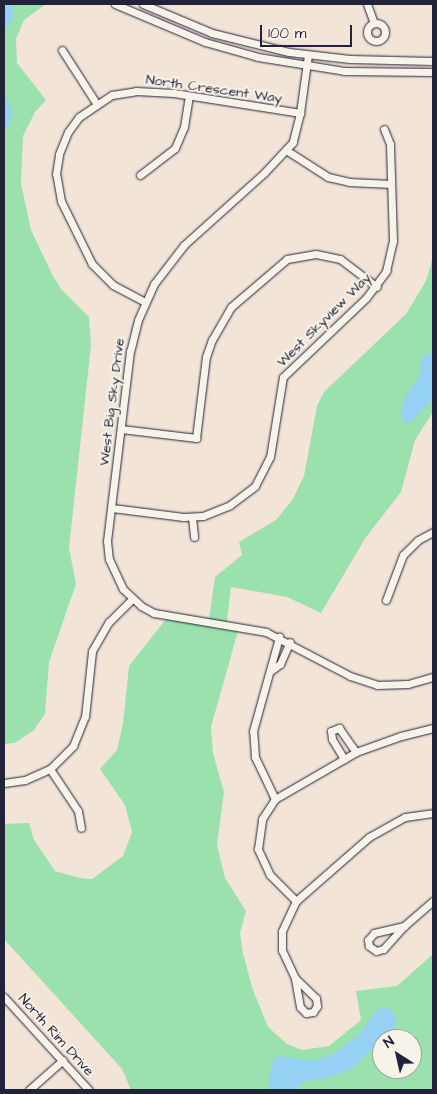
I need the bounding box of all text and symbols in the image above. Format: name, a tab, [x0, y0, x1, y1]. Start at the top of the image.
scale bar	[262, 15, 354, 47]
text: 100 m	[268, 23, 307, 44]
street label: North Crescent Way	[145, 71, 283, 107]
street label: West Skyview Way	[273, 269, 375, 371]
street label: West Big Sky Drive	[96, 337, 128, 467]
street label: North Rim Drive	[15, 990, 97, 1080]
north arrow	[372, 1029, 422, 1079]
text: N	[380, 1032, 398, 1053]

